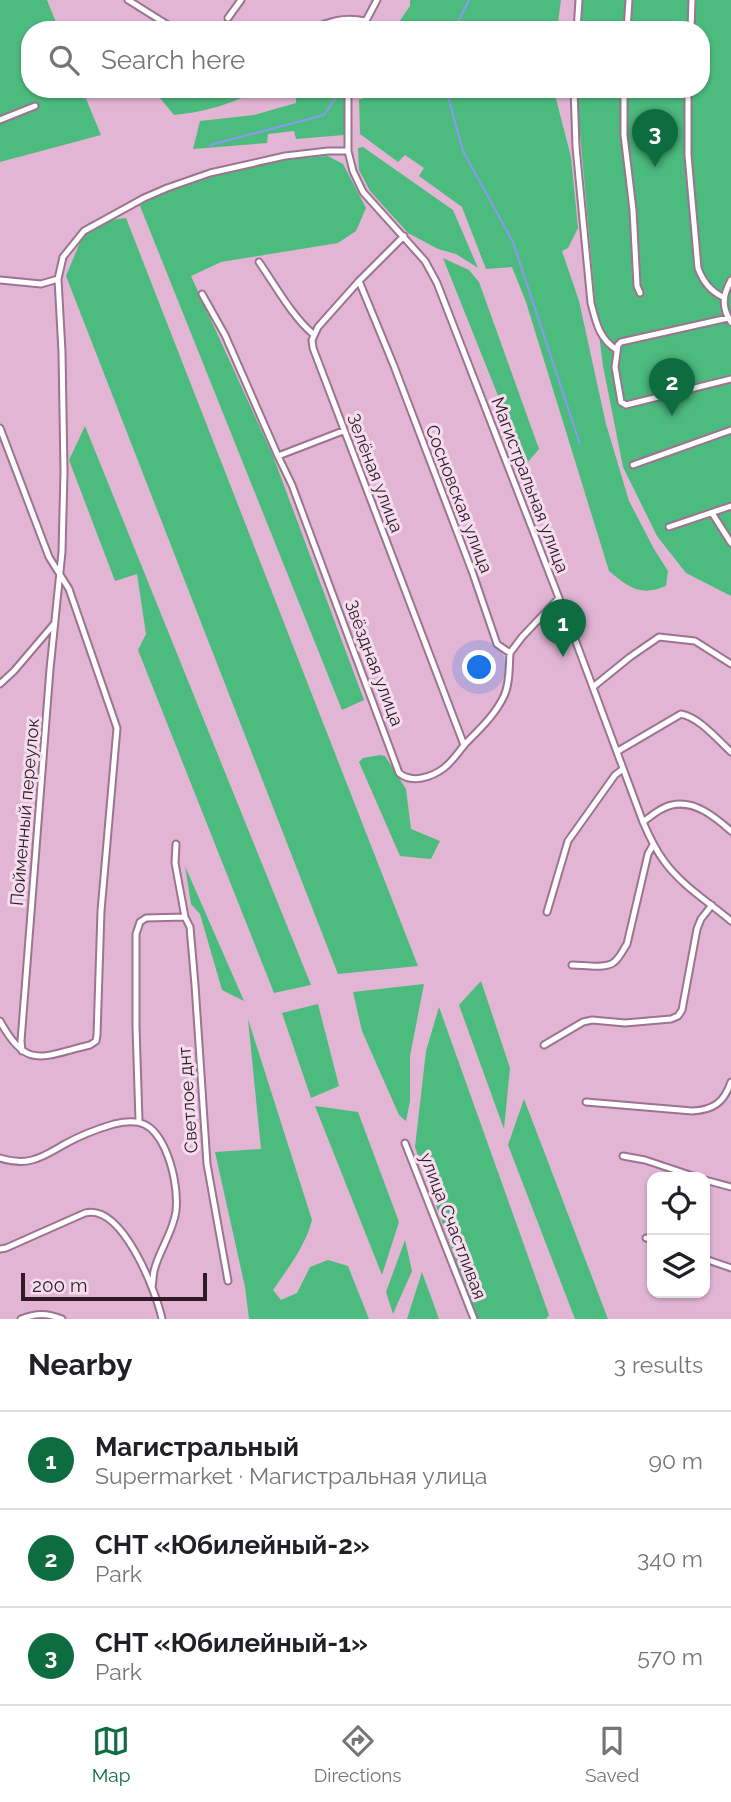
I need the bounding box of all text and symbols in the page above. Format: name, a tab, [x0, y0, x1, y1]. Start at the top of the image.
search box	[21, 21, 710, 98]
icon: search	[45, 41, 83, 79]
text: Search here	[101, 45, 245, 75]
pin: 3	[632, 109, 678, 167]
pin: 2	[649, 358, 695, 416]
street label: Магистральная улица	[487, 394, 574, 576]
street label: Зелёная улица	[343, 410, 408, 535]
street label: Сосновская улица	[422, 422, 497, 576]
street label: Звёздная улица	[341, 597, 408, 729]
pin: 1	[540, 599, 586, 657]
your location	[462, 650, 496, 684]
street label: Пойменный переулок	[6, 717, 43, 907]
street label: Светлое днт	[173, 1046, 202, 1154]
street label: улица Счастливая	[416, 1150, 491, 1302]
map controls	[647, 1172, 710, 1298]
button: locate	[647, 1172, 710, 1235]
button: layers	[647, 1235, 710, 1298]
scale bar	[21, 1270, 206, 1302]
text: 200 m	[32, 1274, 87, 1296]
text: Nearby	[28, 1347, 132, 1382]
text: 3 results	[614, 1351, 703, 1378]
text: Магистральный	[95, 1432, 299, 1462]
text: 1	[45, 1447, 57, 1474]
text: 90 m	[648, 1447, 703, 1474]
text: Supermarket · Магистральная улица	[95, 1462, 487, 1489]
text: СНТ «Юбилейный-2»	[95, 1530, 370, 1560]
text: 2	[45, 1545, 57, 1572]
text: 340 m	[637, 1545, 703, 1572]
text: Park	[95, 1560, 142, 1587]
text: СНТ «Юбилейный-1»	[95, 1628, 368, 1658]
text: 3	[45, 1643, 57, 1670]
text: 570 m	[637, 1643, 703, 1670]
text: Park	[95, 1658, 142, 1685]
tab: Map	[92, 1722, 130, 1786]
tab: Directions	[314, 1722, 402, 1786]
tab: Saved	[585, 1722, 639, 1786]

